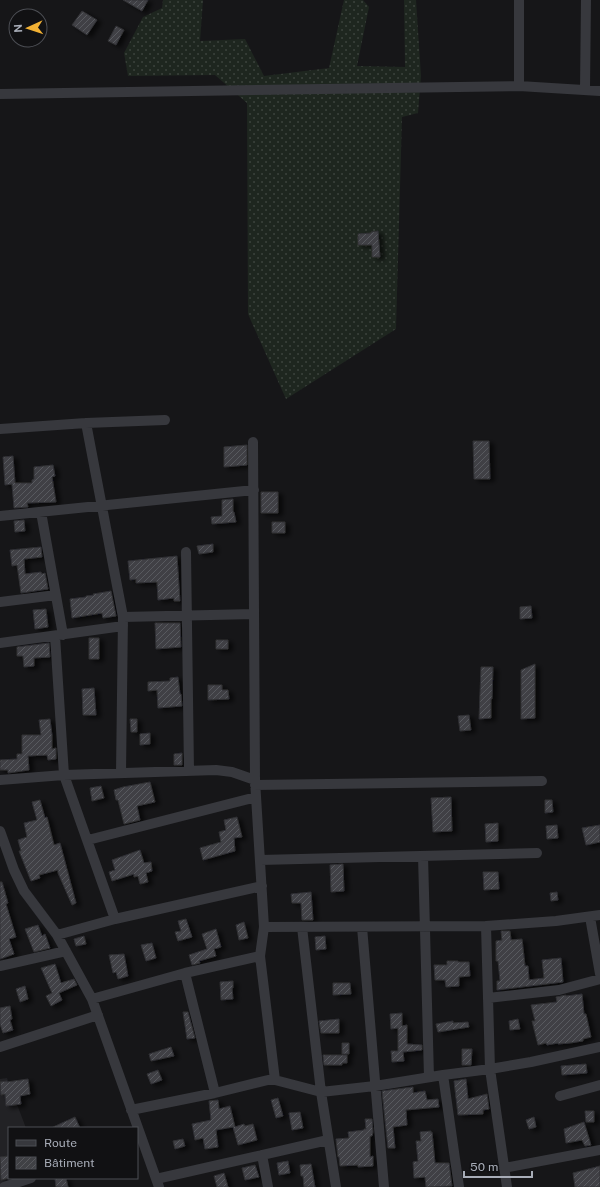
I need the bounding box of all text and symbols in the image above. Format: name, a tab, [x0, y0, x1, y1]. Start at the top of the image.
north arrow	[8, 8, 48, 48]
text: N	[12, 24, 24, 33]
legend	[8, 1127, 138, 1179]
text: Route	[44, 1136, 77, 1150]
scale bar	[464, 1153, 532, 1179]
text: Bâtiment	[44, 1156, 95, 1170]
text: 50 m	[470, 1160, 498, 1174]

